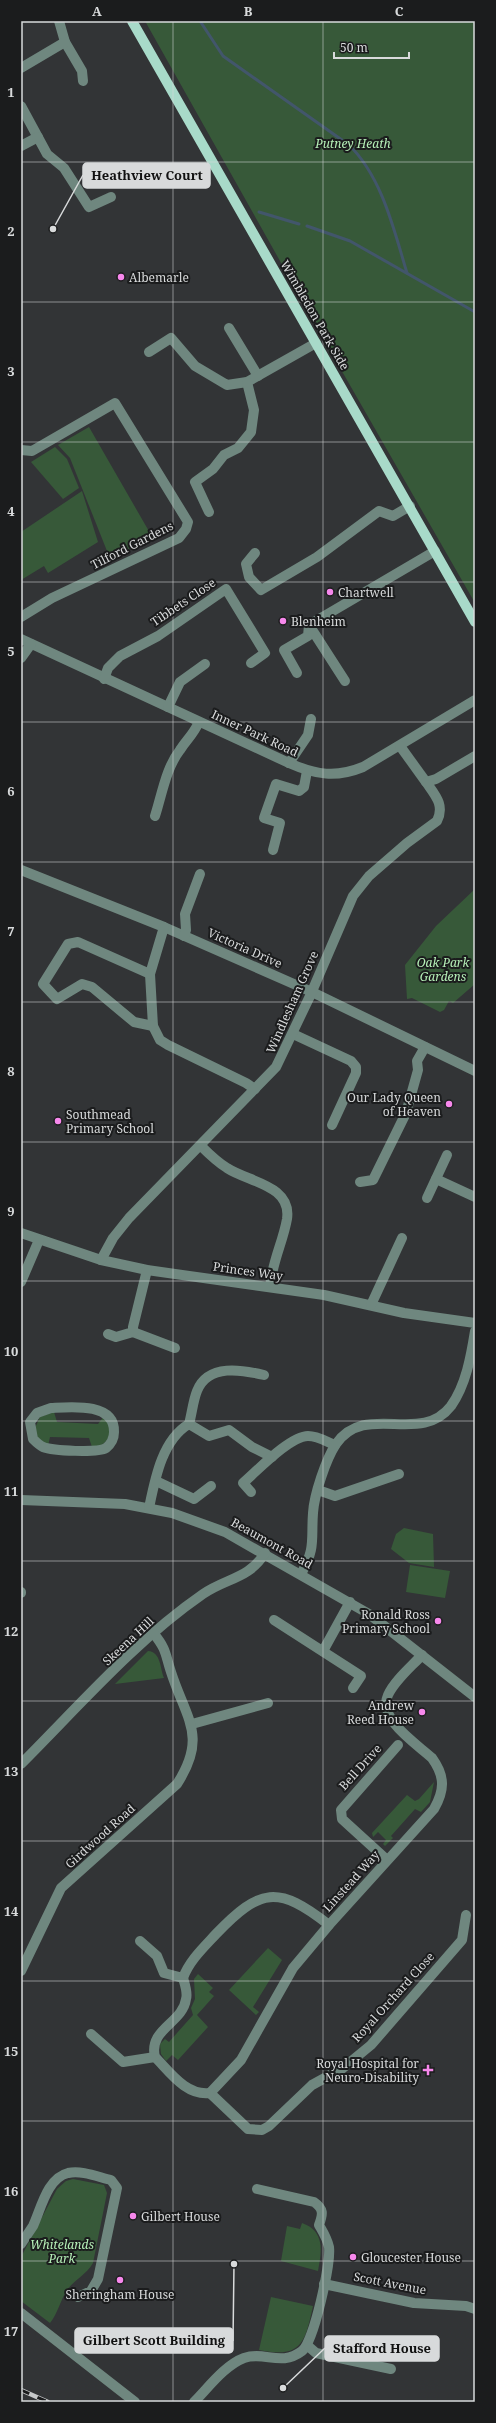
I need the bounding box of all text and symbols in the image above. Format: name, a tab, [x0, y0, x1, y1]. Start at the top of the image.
text: A	[92, 2, 102, 20]
text: B	[244, 2, 253, 20]
text: C	[395, 2, 404, 20]
scale bar	[334, 34, 409, 60]
text: 50 m	[340, 39, 368, 56]
text: 1	[7, 83, 15, 101]
park label: Putney Heath	[314, 135, 391, 152]
callout: Heathview Court	[83, 163, 210, 188]
text: Heathview Court	[91, 166, 203, 184]
text: 2	[7, 222, 15, 240]
street label: Wimbledon Park Side	[277, 257, 353, 373]
place label: Albemarle	[129, 269, 189, 286]
marker: Albemarle	[116, 272, 126, 282]
text: 3	[7, 362, 15, 380]
text: 4	[7, 502, 15, 520]
street label: Tilford Gardens	[88, 517, 176, 573]
street label: Tibbets Close	[147, 574, 219, 630]
place label: Chartwell	[338, 584, 394, 601]
marker: Chartwell	[325, 587, 335, 597]
place label: Blenheim	[291, 613, 346, 630]
marker: Blenheim	[278, 616, 288, 626]
text: 5	[7, 642, 15, 660]
street label: Inner Park Road	[209, 705, 302, 761]
text: 6	[7, 782, 15, 800]
text: 7	[7, 922, 15, 940]
street label: Victoria Drive	[205, 924, 285, 972]
street label: Windlesham Grove	[262, 948, 322, 1056]
park label: Oak Park Gardens	[417, 954, 470, 985]
text: 8	[7, 1062, 15, 1080]
place label: Our Lady Queen of Heaven	[347, 1089, 441, 1120]
marker: Our Lady Queen of Heaven	[444, 1099, 454, 1109]
place label: Southmead Primary School	[66, 1106, 154, 1137]
marker: Southmead Primary School	[53, 1116, 63, 1126]
text: 9	[7, 1202, 15, 1220]
street label: Princes Way	[212, 1258, 284, 1284]
text: 10	[4, 1342, 18, 1360]
text: 11	[4, 1482, 18, 1500]
street label: Beaumont Road	[228, 1514, 316, 1573]
place label: Ronald Ross Primary School	[342, 1606, 430, 1637]
street label: Skeena Hill	[99, 1613, 158, 1669]
marker: Ronald Ross Primary School	[433, 1616, 443, 1626]
text: 12	[4, 1622, 18, 1640]
place label: Andrew Reed House	[347, 1697, 415, 1728]
marker: Andrew Reed House	[417, 1707, 427, 1717]
street label: Bell Drive	[335, 1740, 385, 1794]
text: 13	[4, 1762, 18, 1780]
street label: Girdwood Road	[61, 1799, 139, 1872]
street label: Linstead Way	[319, 1846, 383, 1915]
text: 14	[4, 1902, 19, 1920]
street label: Royal Orchard Close	[348, 1948, 438, 2046]
text: 15	[4, 2042, 18, 2060]
place label: Royal Hospital for Neuro-Disability	[316, 2055, 419, 2086]
marker: Royal Hospital for Neuro-Disability	[422, 2064, 434, 2076]
text: 16	[4, 2182, 18, 2200]
place label: Gilbert House	[141, 2208, 220, 2225]
marker: Gilbert House	[128, 2211, 138, 2221]
park label: Whitelands Park	[30, 2236, 94, 2267]
place label: Gloucester House	[361, 2249, 461, 2266]
marker: Gloucester House	[348, 2252, 358, 2262]
street label: Scott Avenue	[352, 2268, 428, 2298]
marker: Sheringham House	[115, 2275, 125, 2285]
place label: Sheringham House	[66, 2286, 175, 2303]
text: 17	[4, 2322, 18, 2340]
callout: Gilbert Scott Building	[75, 2328, 233, 2353]
text: Gilbert Scott Building	[83, 2331, 226, 2349]
callout: Stafford House	[325, 2336, 439, 2361]
text: Stafford House	[333, 2339, 431, 2357]

